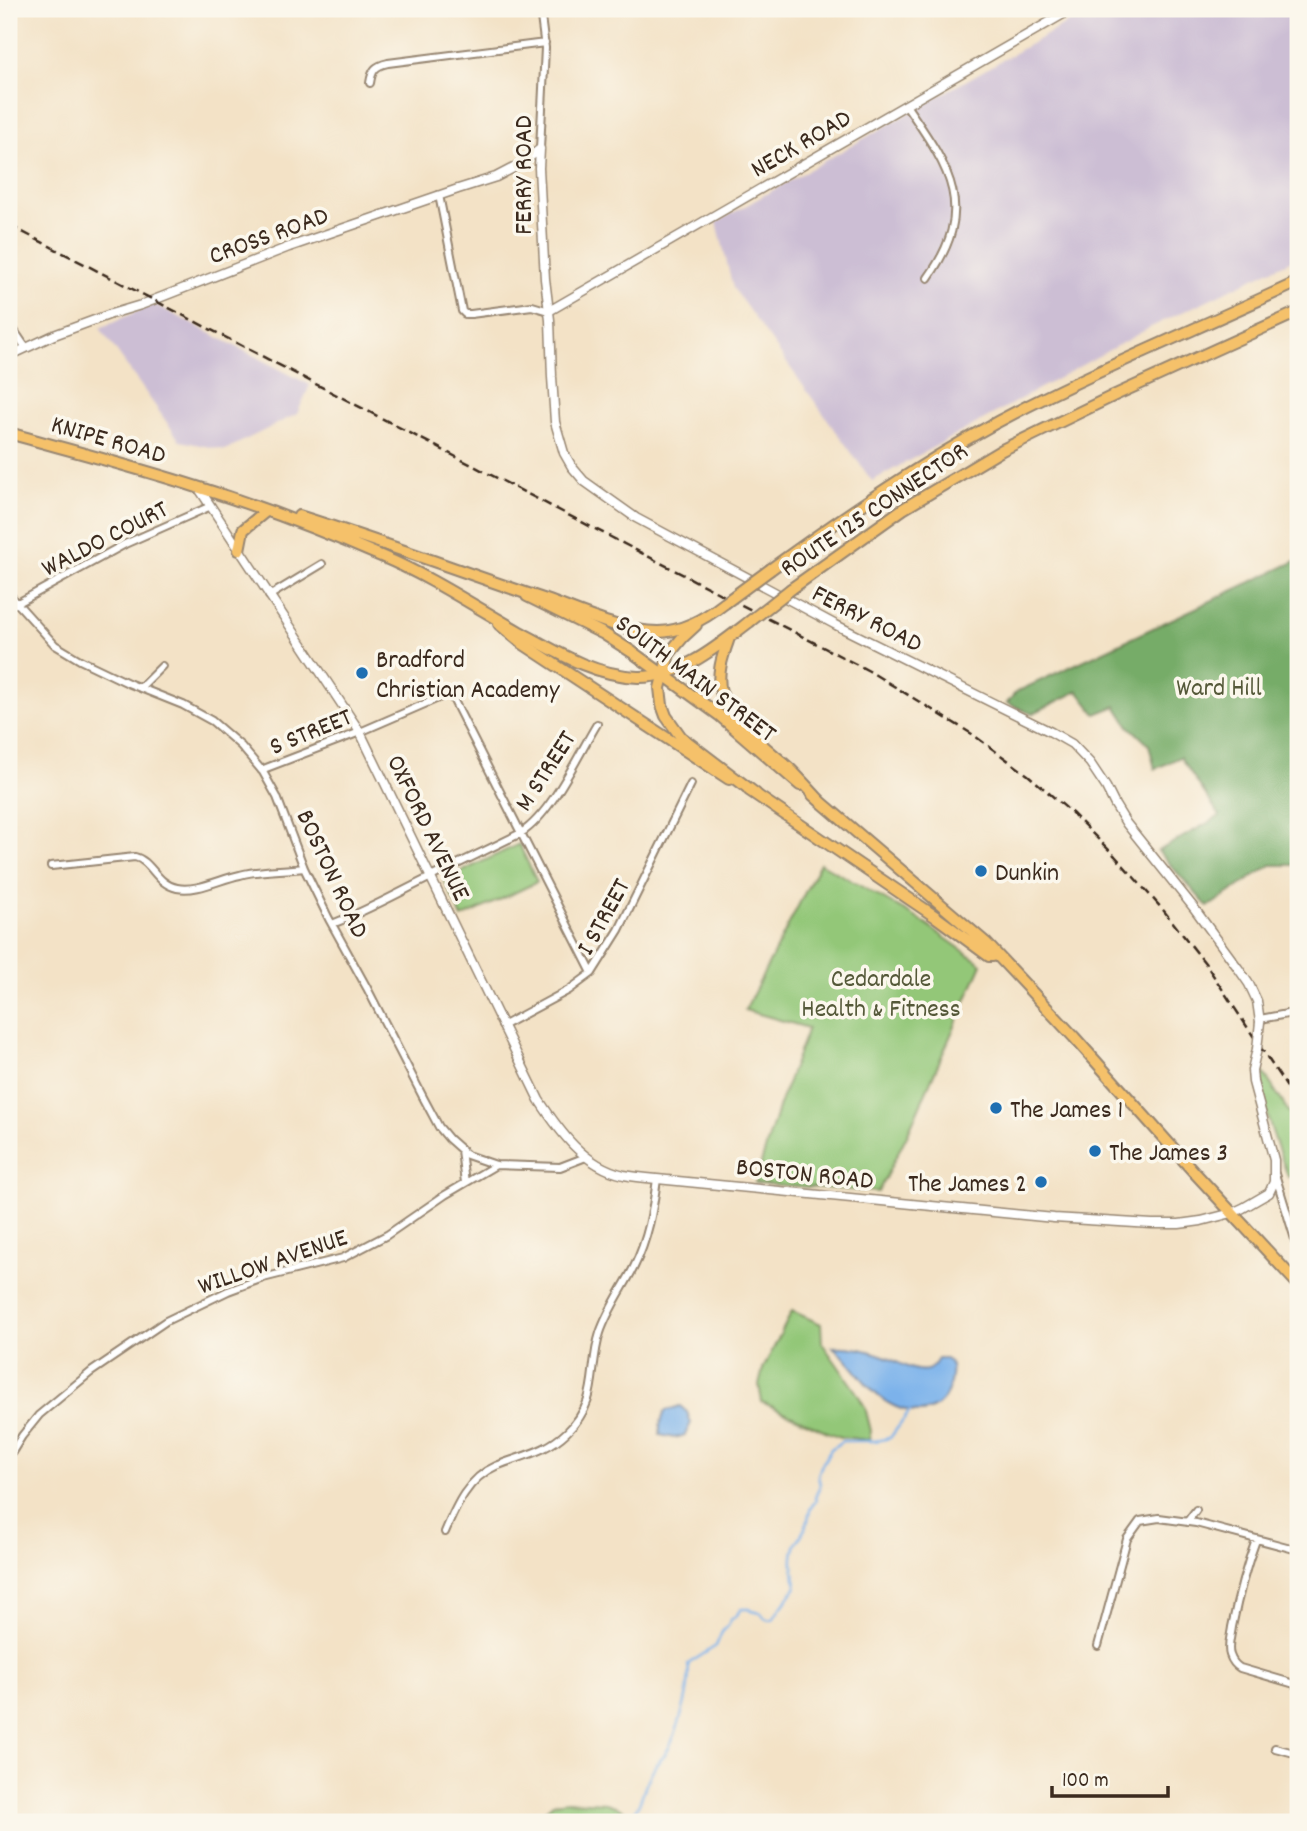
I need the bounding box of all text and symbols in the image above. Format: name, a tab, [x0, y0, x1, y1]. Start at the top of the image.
street label: NECK ROAD	[745, 101, 859, 189]
street label: FERRY ROAD	[507, 115, 544, 235]
street label: CROSS ROAD	[204, 199, 334, 276]
street label: KNIPE ROAD	[46, 407, 170, 475]
street label: ROUTE 125 CONNECTOR	[774, 434, 976, 588]
street label: WALDO COURT	[36, 492, 176, 588]
street label: FERRY ROAD	[805, 577, 928, 664]
street label: SOUTH MAIN STREET	[607, 607, 784, 753]
place label: Bradford Christian Academy	[376, 643, 560, 710]
marker: Bradford Christian Academy	[354, 665, 370, 681]
park label: Ward Hill	[1176, 671, 1262, 708]
street label: S STREET	[265, 700, 359, 767]
street label: M STREET	[507, 724, 587, 820]
street label: OXFORD AVENUE	[376, 749, 478, 908]
street label: BOSTON ROAD	[285, 804, 377, 945]
place label: Dunkin	[995, 856, 1059, 893]
marker: Dunkin	[973, 863, 989, 879]
street label: I STREET	[569, 872, 642, 963]
park label: Cedardale Health & Fitness	[801, 962, 961, 1029]
place label: The James 1	[1010, 1093, 1123, 1130]
marker: The James 1	[988, 1100, 1004, 1116]
place label: The James 3	[1109, 1136, 1228, 1173]
marker: The James 3	[1087, 1143, 1103, 1159]
street label: BOSTON ROAD	[734, 1150, 875, 1201]
place label: The James 2	[908, 1167, 1027, 1204]
marker: The James 2	[1033, 1174, 1049, 1190]
street label: WILLOW AVENUE	[193, 1220, 353, 1306]
scale bar	[1052, 1754, 1167, 1798]
text: 100 m	[1062, 1767, 1109, 1797]

